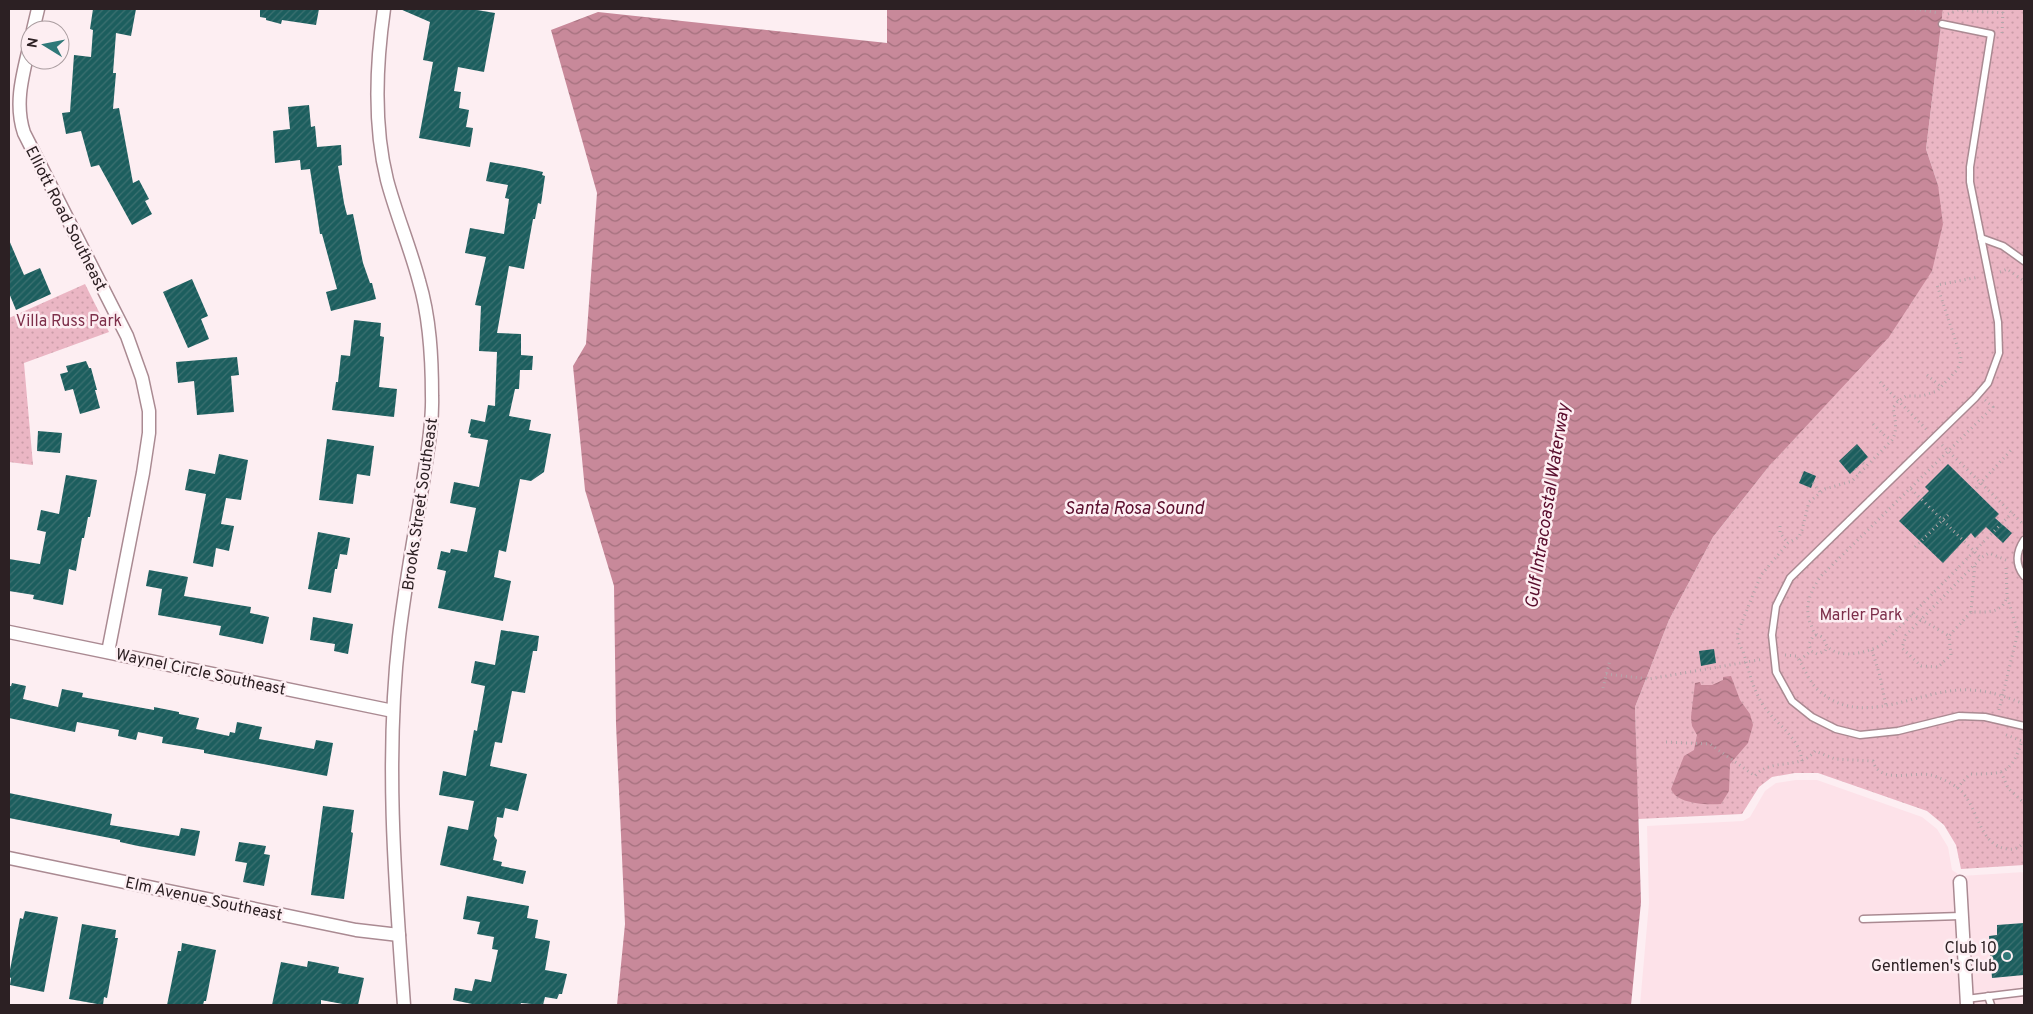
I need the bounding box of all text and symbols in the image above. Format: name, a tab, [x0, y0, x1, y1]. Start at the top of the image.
north arrow	[20, 20, 70, 70]
text: N	[24, 37, 43, 49]
street label: Elliott Road Southeast	[20, 143, 110, 295]
park label: Villa Russ Park	[16, 312, 122, 332]
water label: Gulf Intracoastal Waterway	[1521, 400, 1576, 610]
street label: Brooks Street Southeast	[399, 417, 443, 592]
water label: Santa Rosa Sound	[1064, 498, 1205, 521]
park label: Marler Park	[1819, 606, 1903, 626]
street label: Waynel Circle Southeast	[114, 645, 287, 701]
street label: Elm Avenue Southeast	[123, 874, 284, 926]
place label: Club 10 Gentlemen's Club	[1871, 939, 1997, 977]
marker: Club 10 Gentlemen's Club	[2001, 950, 2013, 962]

